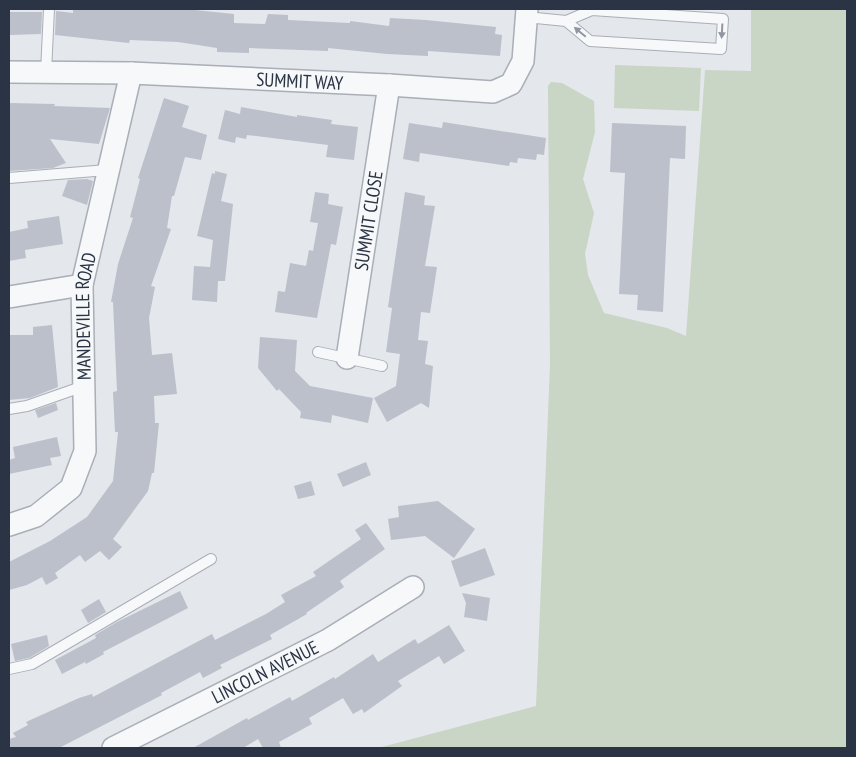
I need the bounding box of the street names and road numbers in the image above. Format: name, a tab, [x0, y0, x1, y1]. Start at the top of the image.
street label: SUMMIT WAY	[256, 67, 344, 95]
street label: SUMMIT CLOSE	[349, 169, 388, 272]
street label: MANDEVILLE ROAD	[70, 250, 101, 380]
street label: LINCOLN AVENUE	[207, 635, 322, 709]

